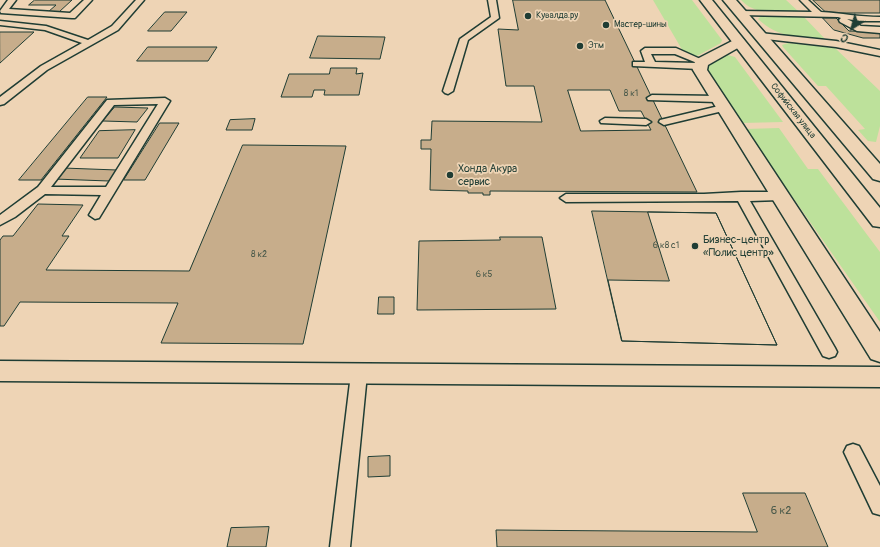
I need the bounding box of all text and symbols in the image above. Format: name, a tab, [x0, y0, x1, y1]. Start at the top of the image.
north arrow	[832, 8, 872, 48]
marker: Кувалда.ру	[523, 11, 533, 21]
place label: Кувалда.ру	[536, 11, 578, 21]
marker: Мастер-шины	[601, 20, 611, 30]
place label: Мастер-шины	[614, 20, 667, 30]
text: С	[838, 31, 851, 45]
marker: Этм	[575, 41, 585, 51]
place label: Этм	[588, 41, 604, 51]
street label: Софийская улица	[768, 81, 818, 141]
house number: 8 к1	[624, 89, 638, 99]
place label: Хонда Акура сервис	[458, 162, 517, 188]
marker: Хонда Акура сервис	[445, 170, 455, 180]
place label: Бизнес-центр «Полис центр»	[703, 233, 774, 259]
house number: 6 к8 с1	[653, 241, 679, 251]
marker: Бизнес-центр «Полис центр»	[690, 241, 700, 251]
house number: 8 к2	[251, 250, 267, 260]
house number: 6 к5	[476, 270, 492, 280]
house number: 6 к2	[771, 504, 791, 518]

